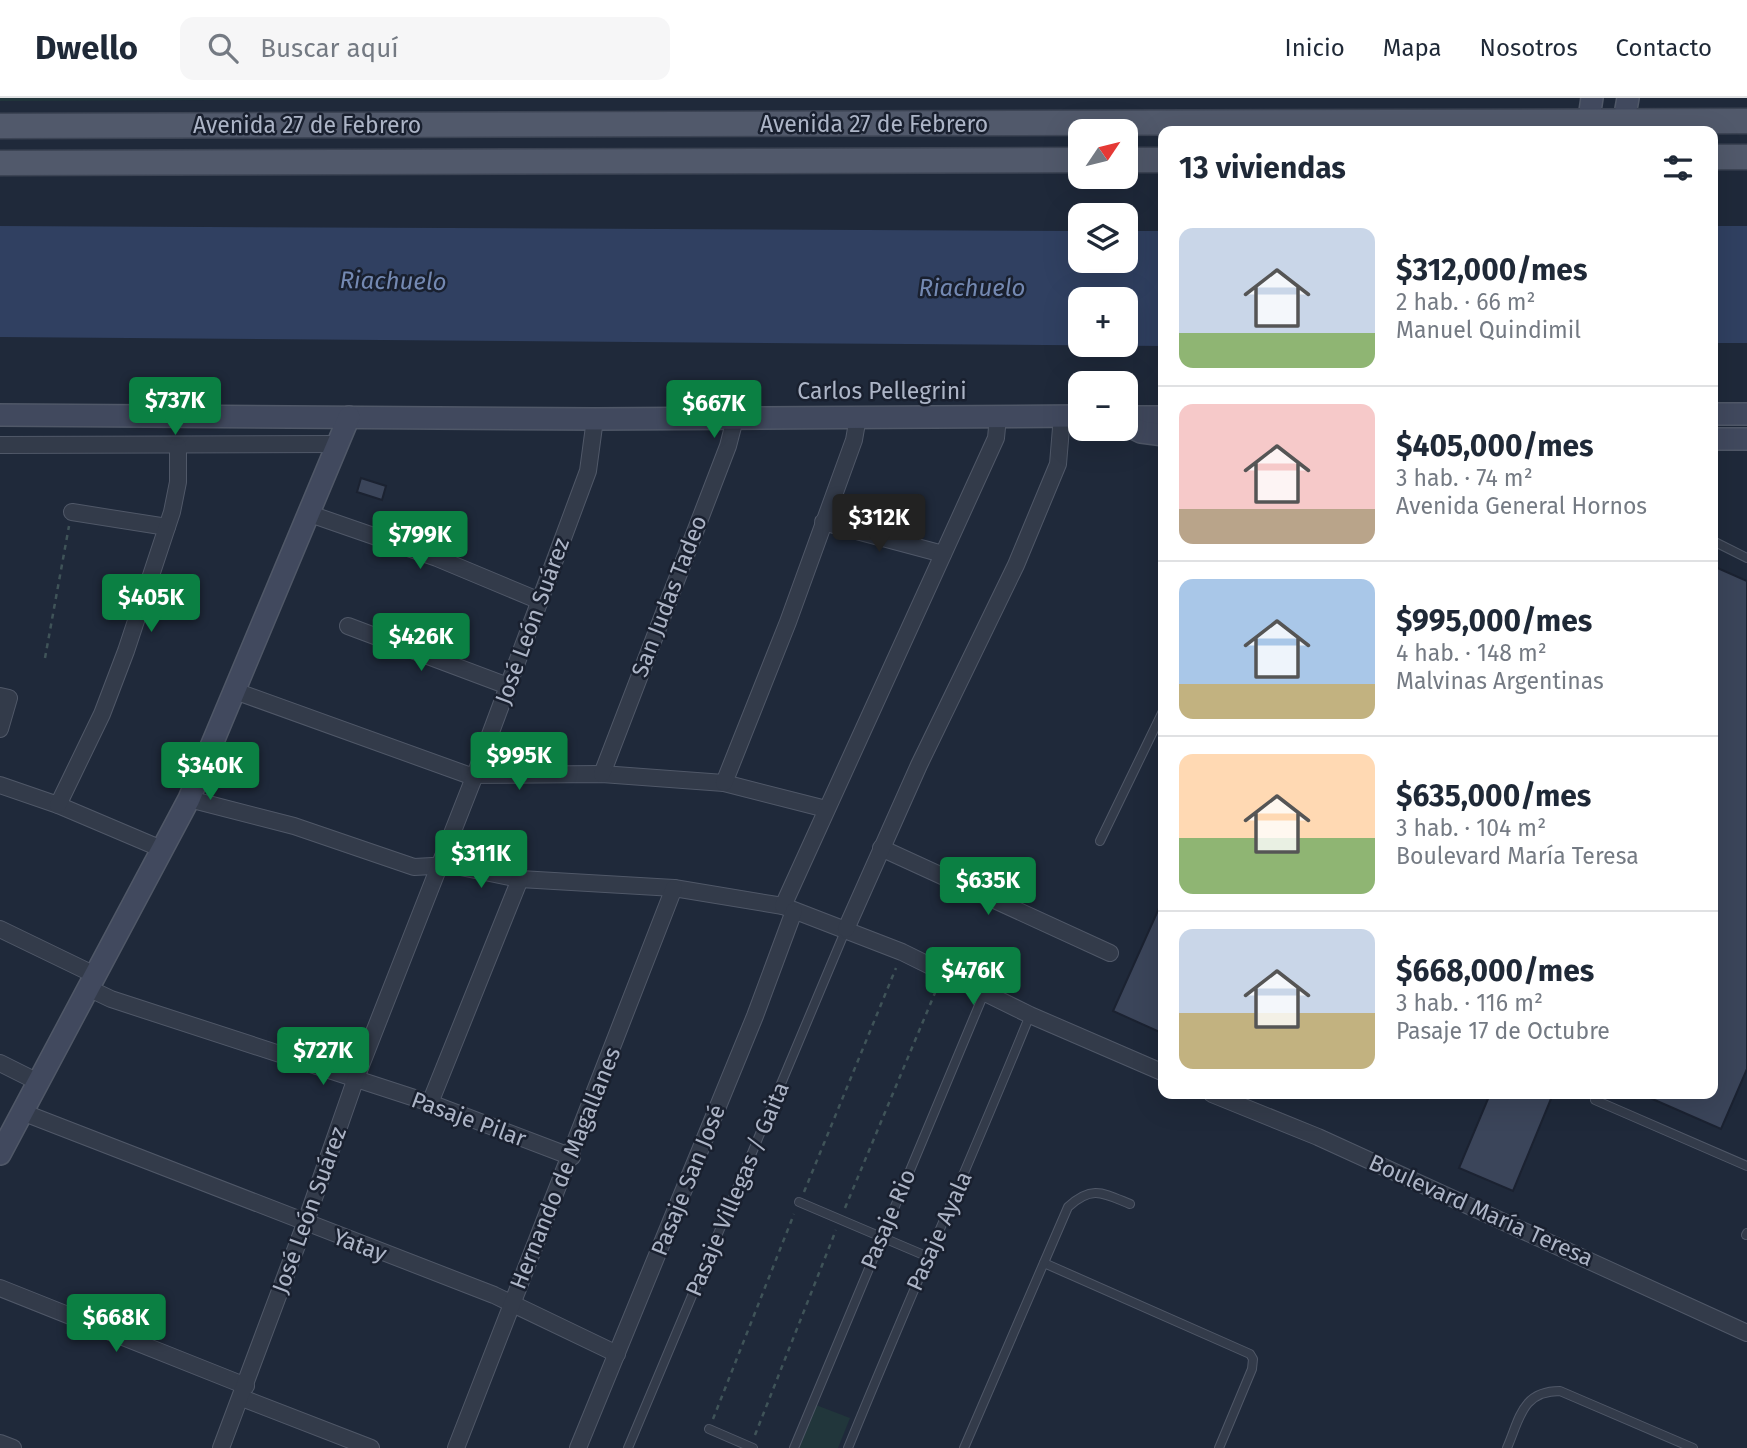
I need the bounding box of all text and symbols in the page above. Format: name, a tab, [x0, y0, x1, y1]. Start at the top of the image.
search box	[180, 17, 670, 80]
text: Dwello	[35, 28, 138, 68]
icon: search	[204, 29, 242, 67]
text: Buscar aquí	[260, 33, 399, 64]
text: Inicio	[1285, 34, 1345, 62]
text: Mapa	[1383, 34, 1442, 62]
text: Nosotros	[1480, 34, 1578, 62]
text: Contacto	[1616, 34, 1712, 62]
street label: Avenida 27 de Febrero	[760, 110, 988, 138]
street label: Avenida 27 de Febrero	[193, 111, 421, 139]
north arrow	[1068, 119, 1138, 189]
map controls	[1068, 119, 1138, 441]
icon: filters	[1659, 149, 1697, 187]
text: 13 viviendas	[1179, 150, 1346, 186]
button: layers	[1068, 203, 1138, 273]
text: $312,000/mes	[1396, 252, 1587, 288]
icon: home	[1235, 256, 1319, 340]
water label: Riachuelo	[339, 266, 447, 296]
water label: Riachuelo	[919, 274, 1025, 302]
button: +	[1068, 287, 1138, 357]
text: 2 hab. · 66 m²	[1396, 288, 1536, 316]
text: Manuel Quindimil	[1396, 316, 1581, 344]
button: −	[1068, 371, 1138, 441]
street label: Carlos Pellegrini	[797, 377, 967, 405]
pin: $737K	[126, 378, 224, 437]
pin: $667K	[665, 380, 763, 440]
text: $737K	[145, 386, 205, 414]
text: $667K	[682, 389, 746, 417]
text: $405,000/mes	[1396, 428, 1594, 464]
icon: home	[1235, 432, 1319, 516]
text: 3 hab. · 74 m²	[1396, 464, 1533, 492]
text: Avenida General Hornos	[1396, 492, 1647, 520]
pin: $312K	[830, 494, 928, 554]
text: $312K	[848, 503, 910, 531]
street label: San Judas Tadeo	[625, 511, 713, 681]
pin: $799K	[371, 512, 469, 571]
text: $799K	[389, 520, 451, 548]
street label: José León Suárez	[489, 534, 575, 708]
pin: $405K	[102, 574, 200, 634]
text: $405K	[118, 583, 184, 611]
text: $995,000/mes	[1396, 603, 1592, 639]
icon: home	[1235, 607, 1319, 691]
pin: $426K	[372, 614, 470, 673]
text: $426K	[389, 622, 453, 650]
text: 4 hab. · 148 m²	[1396, 639, 1547, 667]
text: Malvinas Argentinas	[1396, 667, 1604, 695]
pin: $995K	[470, 732, 568, 792]
text: $995K	[487, 741, 551, 769]
pin: $340K	[161, 742, 259, 802]
text: $340K	[177, 751, 243, 779]
text: $635,000/mes	[1396, 778, 1591, 814]
icon: home	[1235, 782, 1319, 866]
text: 3 hab. · 104 m²	[1396, 814, 1546, 842]
pin: $311K	[432, 830, 530, 890]
text: $311K	[451, 839, 511, 867]
text: Boulevard María Teresa	[1396, 842, 1639, 870]
pin: $635K	[939, 858, 1037, 917]
text: $635K	[956, 866, 1020, 894]
pin: $476K	[924, 948, 1022, 1007]
text: $668,000/mes	[1396, 953, 1594, 989]
text: $476K	[942, 956, 1004, 984]
icon: home	[1235, 957, 1319, 1041]
text: 3 hab. · 116 m²	[1396, 989, 1543, 1017]
text: Pasaje 17 de Octubre	[1396, 1017, 1610, 1045]
pin: $727K	[274, 1028, 372, 1087]
text: $727K	[293, 1036, 353, 1064]
street label: Hernando de Magallanes	[504, 1043, 626, 1293]
street label: Pasaje Villegas / Gaita	[679, 1078, 795, 1300]
street label: Pasaje Pilar	[408, 1085, 530, 1153]
street label: Pasaje San José	[645, 1100, 731, 1260]
street label: José León Suárez	[266, 1123, 352, 1297]
street label: Boulevard María Teresa	[1364, 1148, 1598, 1272]
street label: Pasaje Rio	[854, 1165, 922, 1273]
street label: Pasaje Ayala	[900, 1167, 978, 1295]
street label: Yatay	[329, 1222, 391, 1268]
pin: $668K	[67, 1294, 165, 1354]
text: $668K	[83, 1303, 149, 1331]

